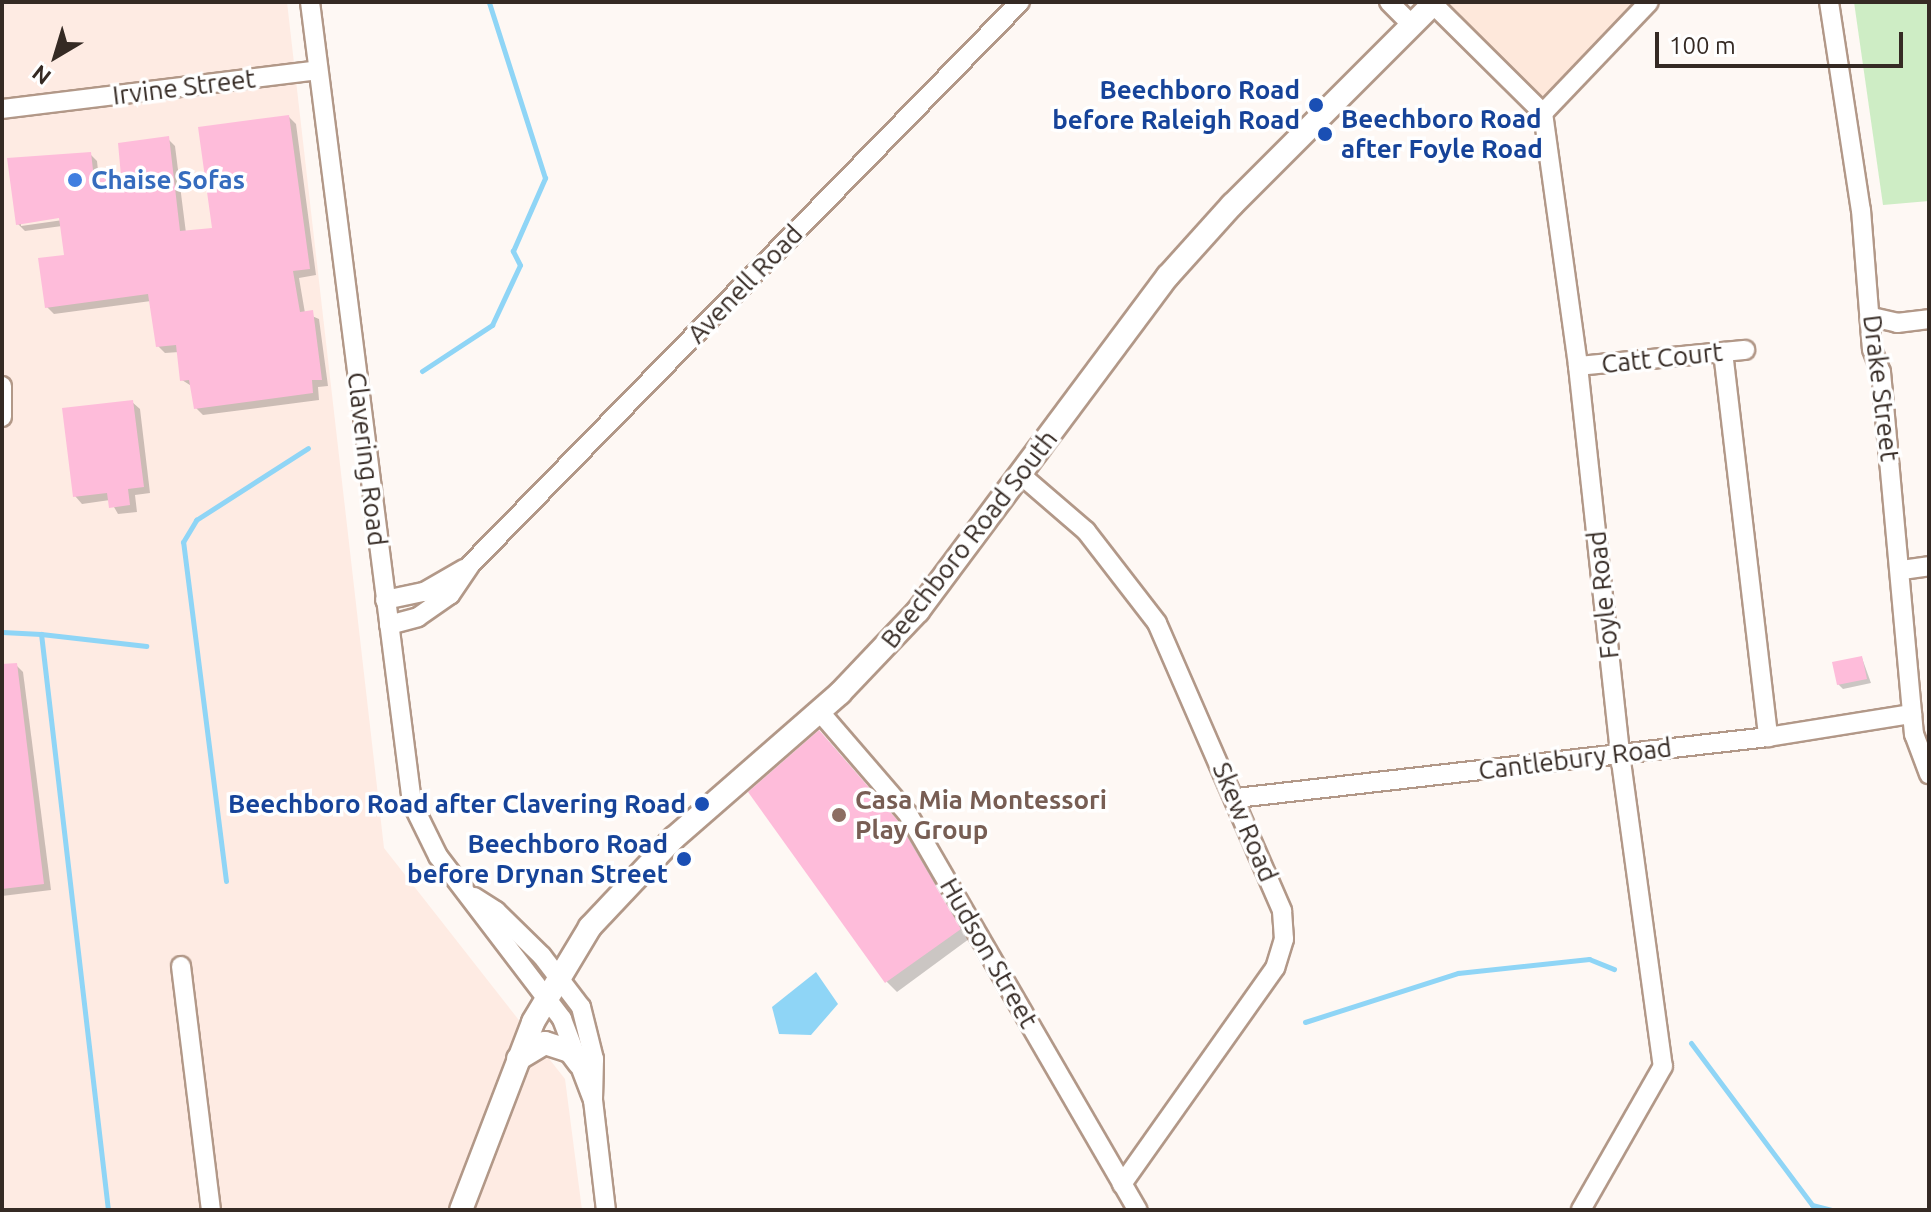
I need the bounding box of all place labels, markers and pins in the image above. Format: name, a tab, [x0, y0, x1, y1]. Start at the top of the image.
place label: Beechboro Road before Raleigh Road	[1052, 74, 1300, 136]
marker: Beechboro Road before Raleigh Road	[1307, 96, 1325, 114]
place label: Beechboro Road after Foyle Road	[1341, 103, 1543, 164]
marker: Beechboro Road after Foyle Road	[1316, 125, 1334, 143]
place label: Chaise Sofas	[91, 164, 245, 196]
marker: Chaise Sofas	[66, 171, 84, 189]
place label: Casa Mia Montessori Play Group	[855, 784, 1107, 846]
place label: Beechboro Road after Clavering Road	[228, 788, 686, 820]
marker: Beechboro Road after Clavering Road	[693, 795, 711, 813]
marker: Casa Mia Montessori Play Group	[830, 806, 848, 824]
place label: Beechboro Road before Drynan Street	[407, 828, 668, 890]
marker: Beechboro Road before Drynan Street	[675, 850, 693, 868]

